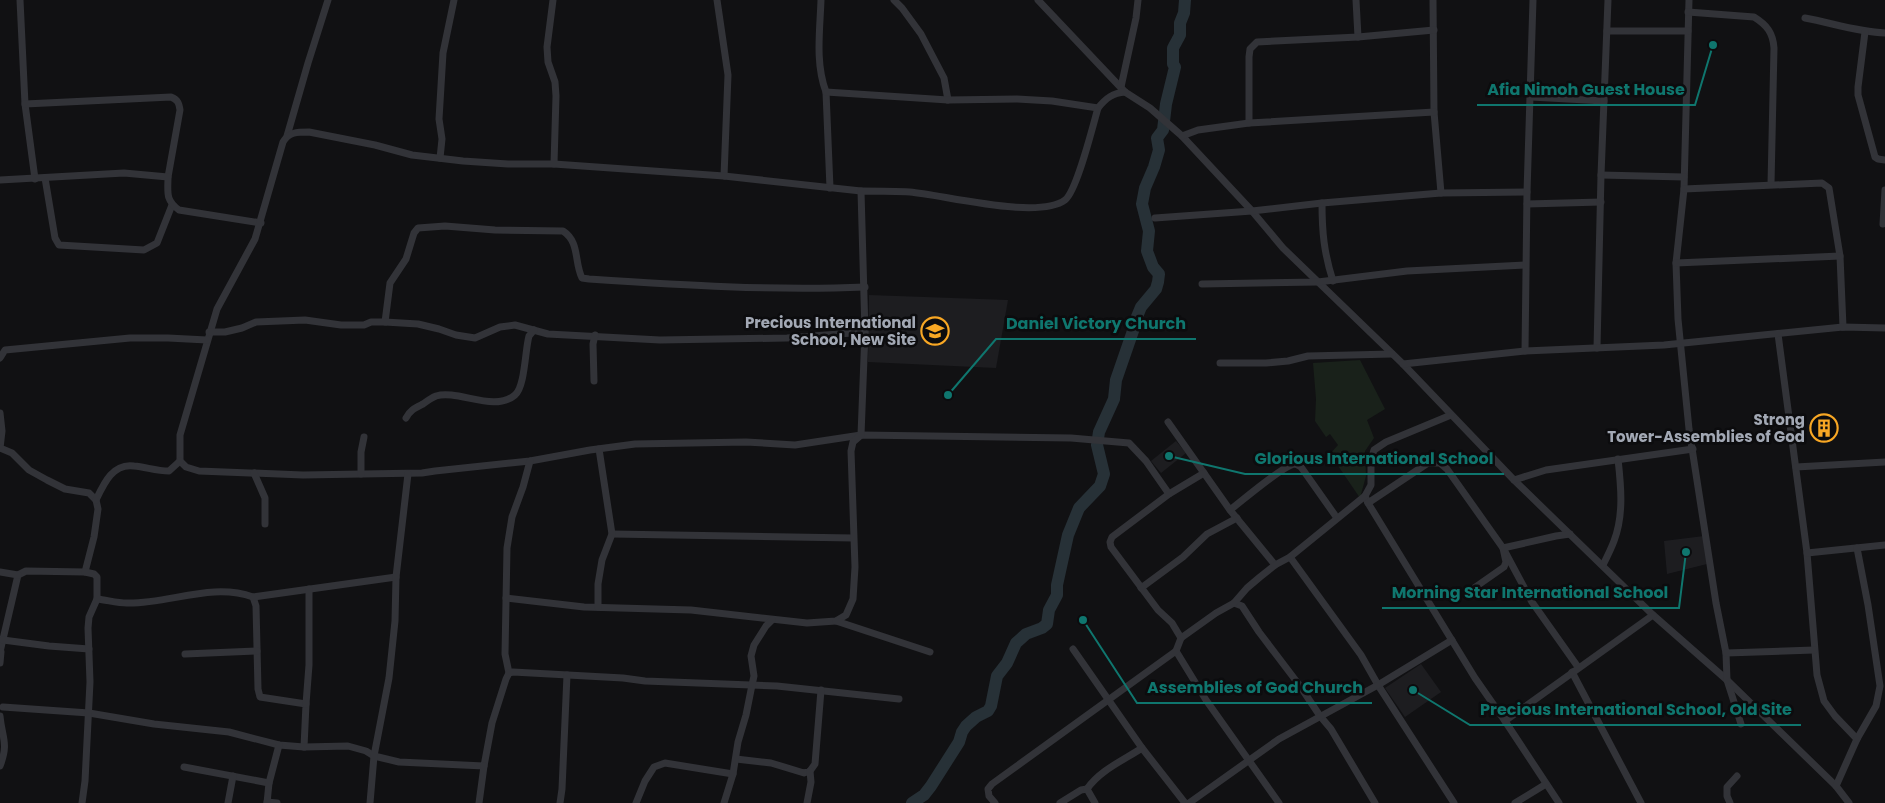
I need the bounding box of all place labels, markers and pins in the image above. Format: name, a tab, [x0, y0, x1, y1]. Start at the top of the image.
callout: Afia Nimoh Guest House	[1477, 74, 1695, 105]
callout: Daniel Victory Church	[996, 308, 1196, 339]
place label: Precious International School, New Site	[745, 312, 916, 350]
school or university icon: Precious International School, New Site	[920, 316, 950, 346]
place label: Strong Tower-Assemblies of God	[1607, 409, 1805, 447]
building icon: Strong Tower-Assemblies of God	[1809, 413, 1839, 443]
callout: Glorious International School	[1245, 443, 1504, 474]
callout: Morning Star International School	[1382, 577, 1679, 608]
callout: Assemblies of God Church	[1137, 672, 1372, 703]
callout: Precious International School, Old Site	[1470, 694, 1801, 725]

